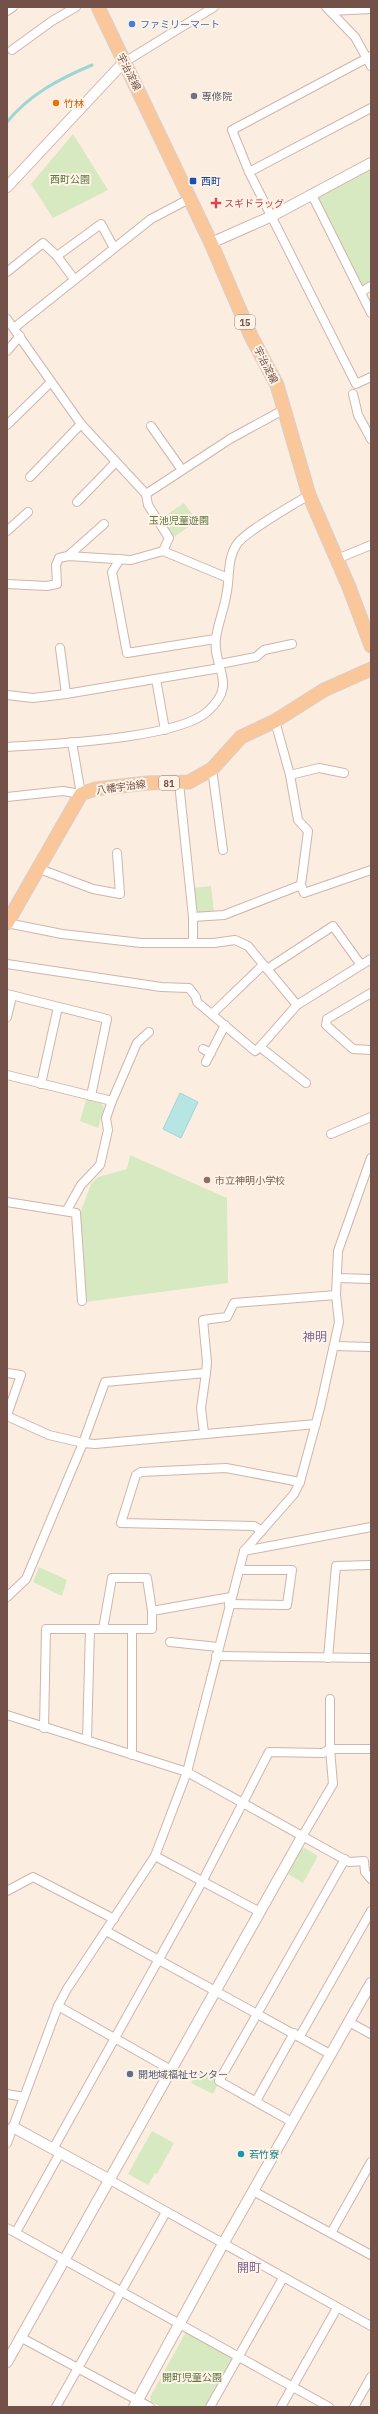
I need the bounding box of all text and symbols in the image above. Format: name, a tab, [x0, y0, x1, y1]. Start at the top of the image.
place label: ファミリーマート	[140, 18, 220, 31]
marker: ファミリーマート	[127, 19, 137, 29]
street label: 宇治淀線	[114, 51, 144, 93]
place label: 専修院	[202, 90, 232, 103]
marker: 専修院	[189, 91, 199, 101]
place label: 竹林	[64, 97, 84, 110]
marker: 竹林	[51, 98, 61, 108]
park label: 西町公園	[50, 173, 90, 186]
place label: 西町	[201, 175, 221, 188]
marker: 西町	[188, 176, 198, 186]
place label: スギドラッグ	[224, 197, 284, 210]
marker: スギドラッグ	[211, 198, 221, 208]
road number: 15	[235, 315, 255, 329]
street label: 宇治淀線	[251, 344, 281, 386]
park label: 玉池児童遊園	[149, 514, 209, 527]
road number: 81	[159, 776, 179, 790]
street label: 八幡宇治線	[95, 777, 147, 797]
place label: 市立神明小学校	[215, 1174, 285, 1187]
marker: 市立神明小学校	[202, 1175, 212, 1185]
district label: 神明	[303, 1329, 327, 1344]
place label: 開地域福祉センター	[138, 2068, 228, 2081]
marker: 開地域福祉センター	[125, 2069, 135, 2079]
place label: 若竹寮	[249, 2148, 279, 2161]
marker: 若竹寮	[236, 2149, 246, 2159]
district label: 開町	[237, 2260, 261, 2275]
park label: 開町児童公園	[162, 2371, 222, 2384]

